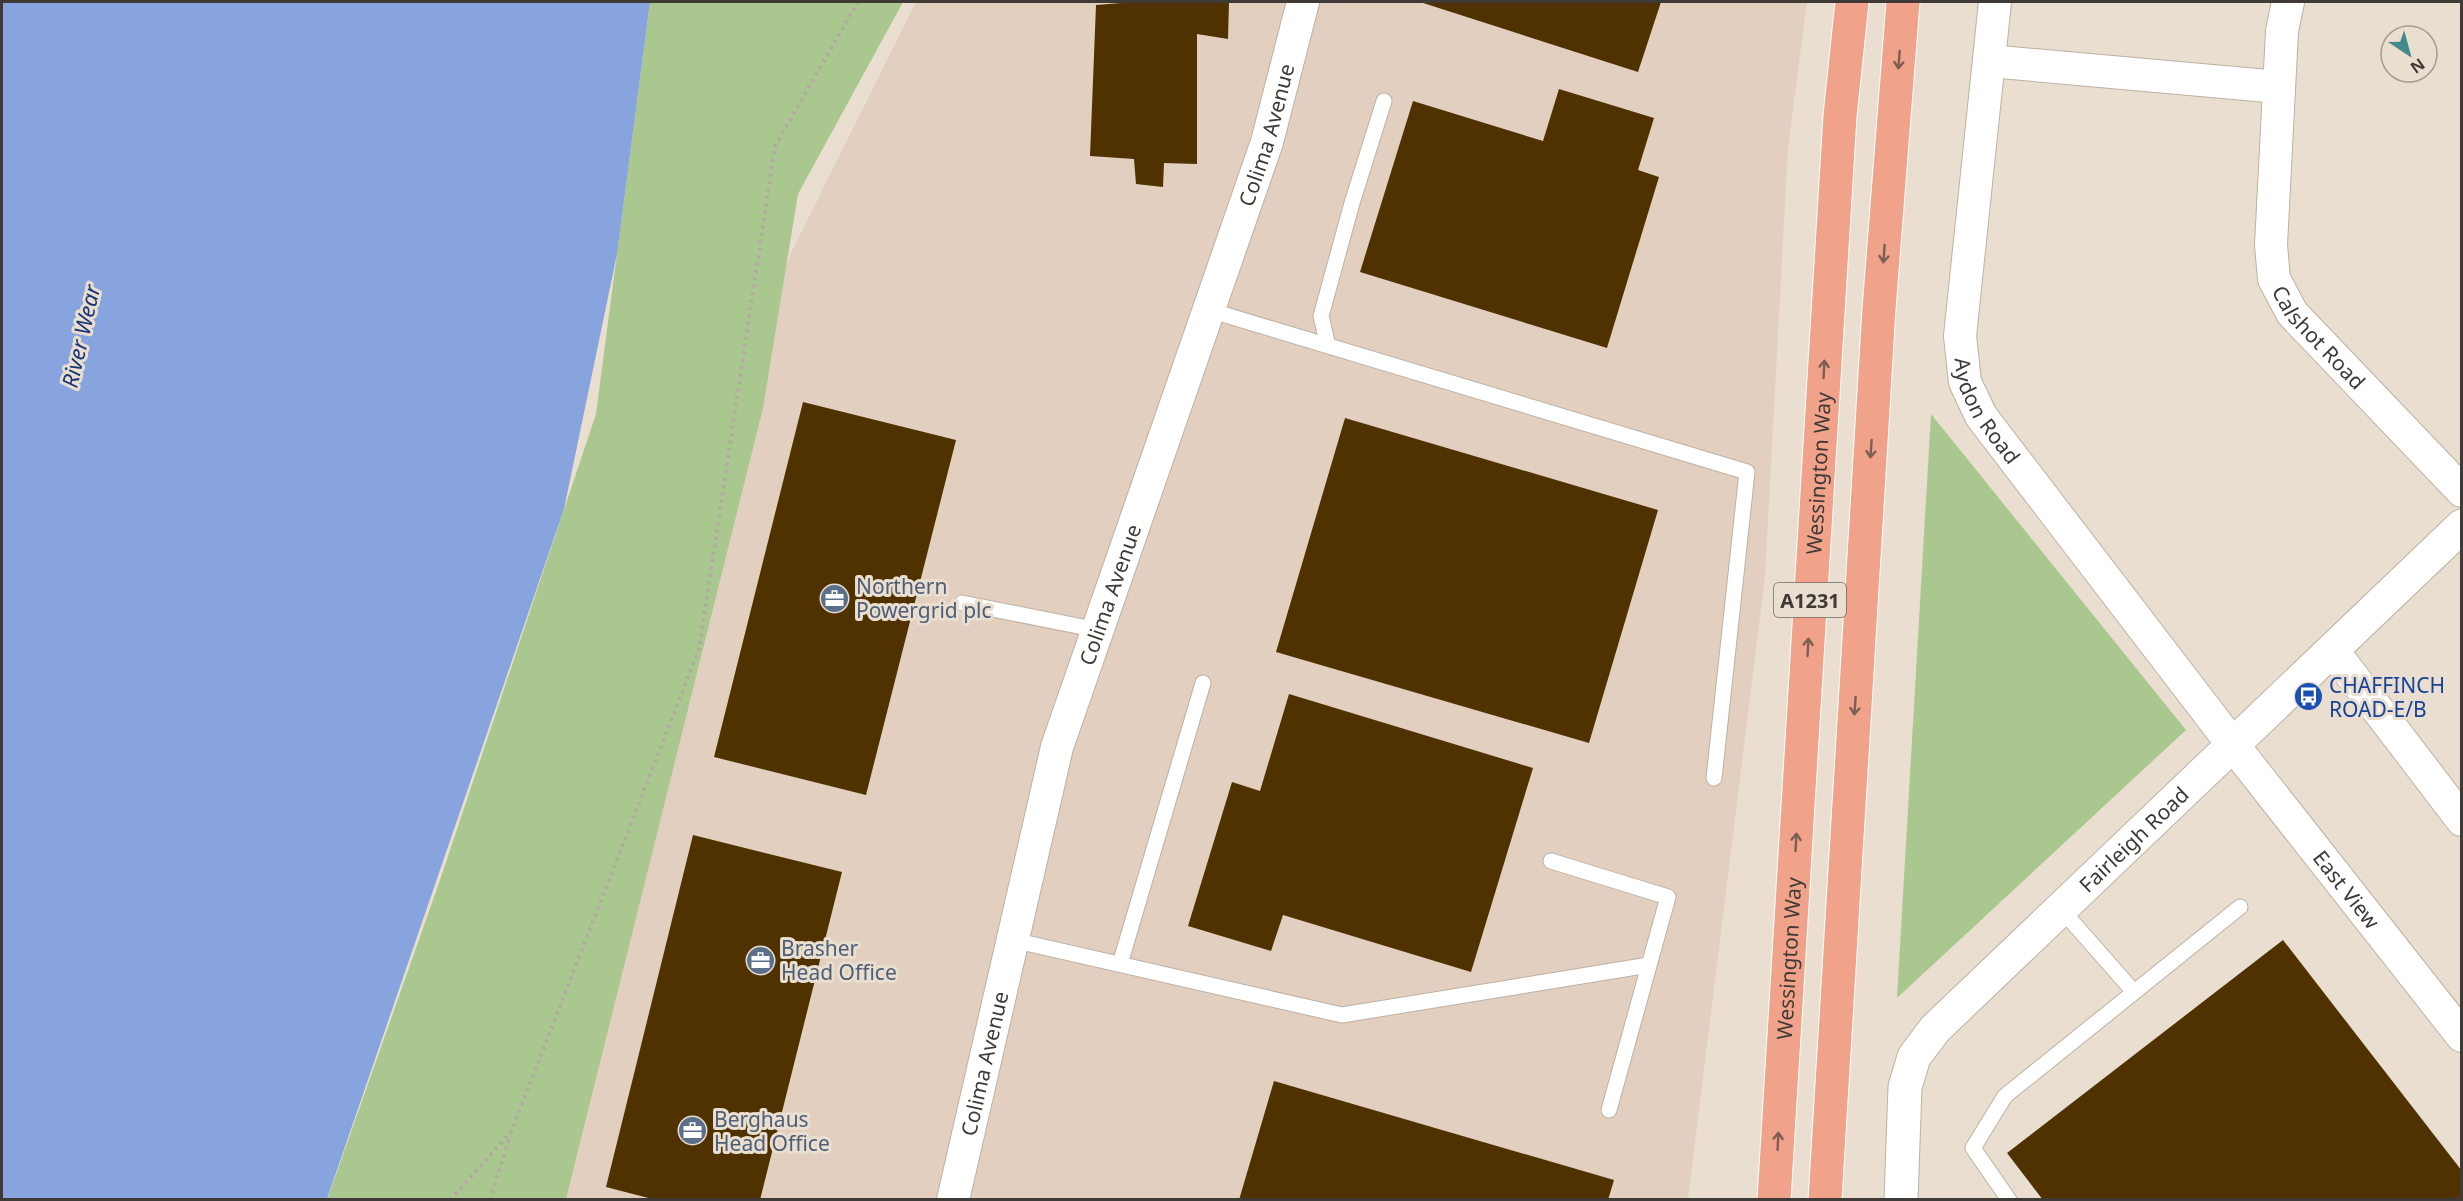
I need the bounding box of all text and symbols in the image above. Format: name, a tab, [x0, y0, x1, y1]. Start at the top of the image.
north arrow	[2379, 24, 2439, 84]
one-way arrow	[1893, 49, 1904, 69]
text: N	[2406, 53, 2430, 79]
street label: Colima Avenue	[1232, 60, 1301, 210]
one-way arrow	[1878, 244, 1889, 264]
water label: River Wear	[54, 280, 107, 390]
street label: Calshot Road	[2266, 280, 2371, 395]
street label: Aydon Road	[1948, 356, 2027, 470]
one-way arrow	[1819, 359, 1830, 379]
street label: Wessington Way	[1799, 391, 1837, 555]
one-way arrow	[1865, 438, 1876, 458]
street label: Colima Avenue	[1072, 520, 1147, 669]
place label: Northern Powergrid plc	[856, 572, 992, 624]
office icon: Northern Powergrid plc	[819, 582, 851, 614]
road number: A1231	[1774, 583, 1846, 617]
one-way arrow	[1802, 638, 1813, 657]
place label: CHAFFINCH ROAD-E/B	[2329, 671, 2445, 723]
bus stop icon: CHAFFINCH ROAD-E/B	[2292, 681, 2324, 713]
one-way arrow	[1849, 696, 1860, 716]
street label: Fairleigh Road	[2073, 780, 2194, 898]
one-way arrow	[1791, 832, 1802, 852]
street label: East View	[2307, 844, 2387, 935]
street label: Wessington Way	[1770, 876, 1808, 1041]
place label: Brasher Head Office	[781, 934, 897, 986]
office icon: Brasher Head Office	[744, 944, 776, 976]
street label: Colima Avenue	[954, 989, 1014, 1139]
place label: Berghaus Head Office	[714, 1105, 830, 1157]
office icon: Berghaus Head Office	[677, 1115, 709, 1147]
one-way arrow	[1773, 1132, 1784, 1152]

